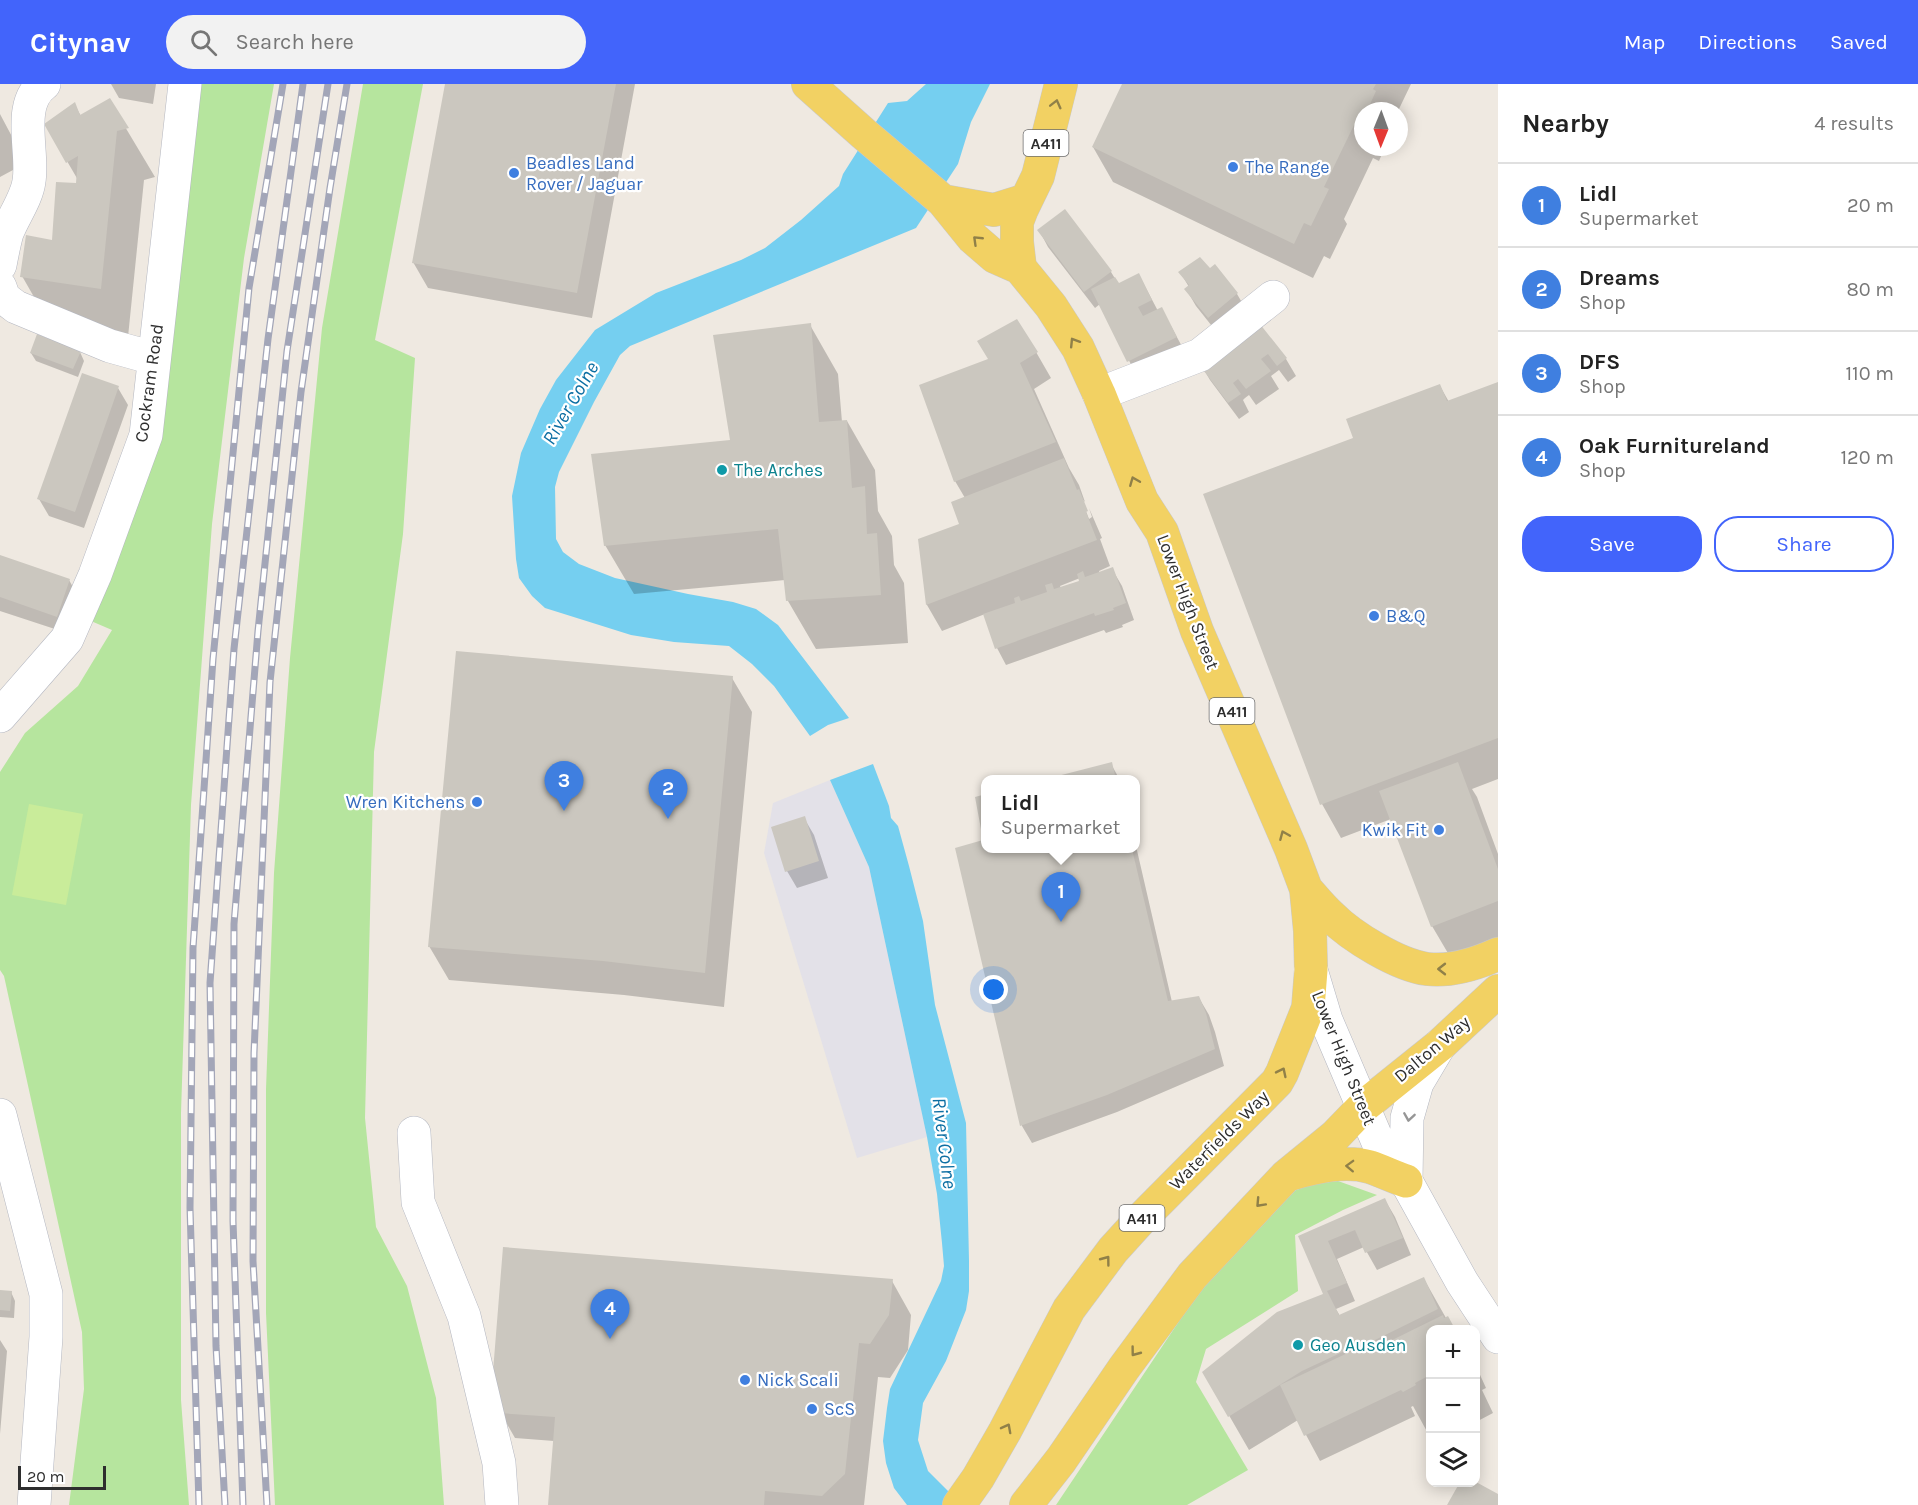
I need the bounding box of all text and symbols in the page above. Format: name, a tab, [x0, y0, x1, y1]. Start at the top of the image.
search box	[166, 15, 586, 69]
text: Citynav	[30, 26, 130, 59]
icon: search	[187, 26, 220, 59]
text: Search here	[235, 29, 354, 55]
text: Map	[1624, 30, 1665, 54]
text: Directions	[1698, 30, 1797, 54]
text: Saved	[1830, 30, 1888, 54]
one-way arrow	[1049, 99, 1061, 110]
north arrow	[1354, 102, 1408, 156]
text: Nearby	[1522, 108, 1609, 139]
text: 4 results	[1814, 112, 1894, 135]
road number: A411	[1024, 130, 1068, 156]
place label: Beadles Land Rover / Jaguar	[526, 152, 643, 195]
place label: The Range	[1245, 156, 1330, 178]
marker: The Range	[1226, 160, 1240, 174]
marker: Beadles Land Rover / Jaguar	[507, 166, 521, 180]
text: Lidl	[1579, 181, 1617, 207]
text: 1	[1538, 194, 1545, 217]
text: 20 m	[1847, 194, 1894, 217]
text: Supermarket	[1579, 207, 1698, 230]
one-way arrow	[973, 236, 983, 247]
text: Dreams	[1579, 265, 1660, 291]
text: 2	[1535, 278, 1548, 301]
text: 80 m	[1846, 278, 1894, 301]
text: Shop	[1579, 291, 1626, 314]
street label: Cockram Road	[130, 322, 168, 444]
one-way arrow	[1070, 337, 1081, 348]
text: DFS	[1579, 349, 1620, 375]
water label: River Colne	[537, 358, 603, 449]
text: 3	[1535, 362, 1548, 385]
text: 110 m	[1845, 362, 1894, 385]
text: Shop	[1579, 375, 1626, 398]
text: Oak Furnitureland	[1579, 433, 1770, 459]
text: 4	[1536, 446, 1547, 469]
text: 120 m	[1840, 446, 1894, 469]
place label: The Arches	[734, 459, 823, 481]
text: Shop	[1579, 459, 1626, 482]
marker: The Arches	[715, 463, 729, 477]
one-way arrow	[1128, 476, 1141, 487]
button: Save	[1522, 516, 1702, 572]
button: Share	[1714, 516, 1894, 572]
street label: Lower High Street	[1152, 531, 1224, 673]
place label: B&Q	[1386, 605, 1425, 627]
marker: B&Q	[1367, 609, 1381, 623]
road number: A411	[1210, 698, 1254, 724]
pin: 3	[544, 762, 584, 811]
pin: 2	[648, 770, 688, 819]
popup	[981, 775, 1140, 853]
text: Lidl	[1001, 790, 1039, 816]
place label: Wren Kitchens	[346, 791, 465, 813]
marker: Wren Kitchens	[470, 795, 484, 809]
text: Supermarket	[1001, 816, 1120, 839]
place label: Kwik Fit	[1362, 819, 1427, 841]
marker: Kwik Fit	[1432, 823, 1446, 837]
one-way arrow	[1280, 830, 1292, 841]
pin: 1	[1042, 872, 1080, 922]
one-way arrow	[1438, 963, 1447, 975]
your location	[979, 975, 1008, 1004]
street label: Lower High Street	[1307, 987, 1381, 1129]
street label: Dalton Way	[1390, 1010, 1475, 1087]
one-way arrow	[1274, 1068, 1286, 1079]
street label: Waterfields Way	[1165, 1085, 1274, 1194]
water label: River Colne	[927, 1096, 962, 1190]
one-way arrow	[1403, 1112, 1416, 1122]
one-way arrow	[1345, 1159, 1354, 1172]
one-way arrow	[1256, 1197, 1267, 1207]
road number: A411	[1120, 1205, 1164, 1231]
one-way arrow	[1099, 1256, 1110, 1267]
pin: 4	[590, 1290, 630, 1339]
map controls	[1426, 1325, 1480, 1487]
button: +	[1426, 1325, 1480, 1379]
place label: Geo Ausden	[1310, 1334, 1406, 1356]
marker: Geo Ausden	[1291, 1338, 1305, 1352]
one-way arrow	[1131, 1346, 1142, 1357]
place label: Nick Scali	[757, 1369, 839, 1391]
marker: Nick Scali	[738, 1373, 752, 1387]
button: −	[1426, 1379, 1480, 1433]
place label: ScS	[824, 1398, 855, 1420]
marker: ScS	[805, 1402, 819, 1416]
one-way arrow	[1000, 1423, 1011, 1434]
button: layers	[1426, 1433, 1480, 1487]
scale bar	[18, 1463, 106, 1490]
text: 20 m	[27, 1467, 65, 1486]

